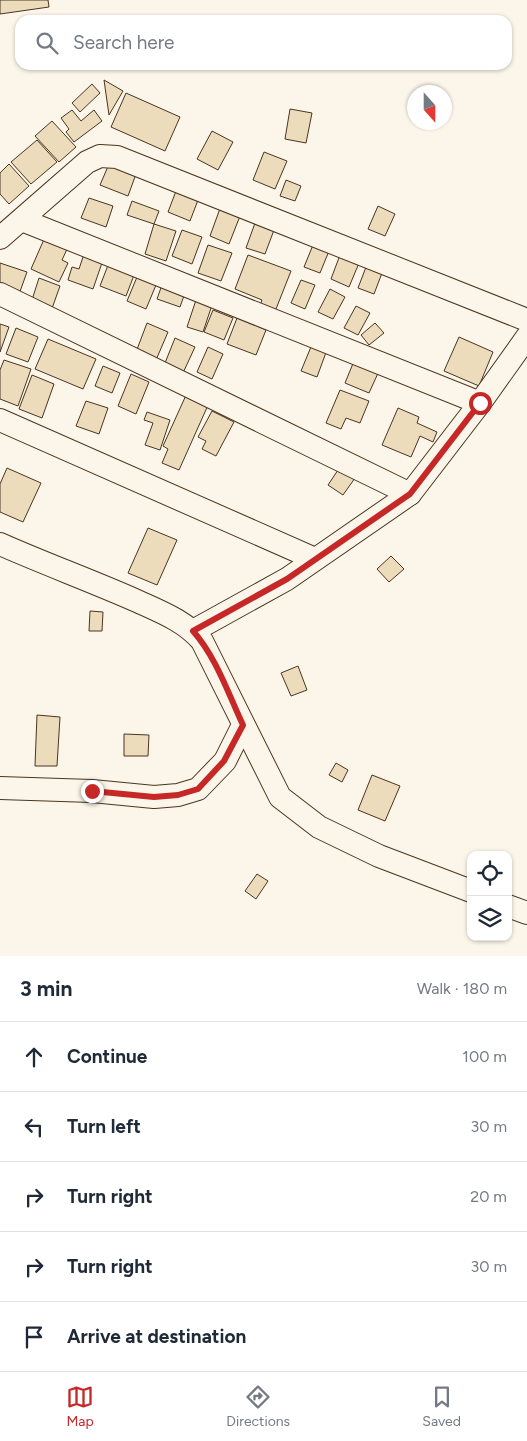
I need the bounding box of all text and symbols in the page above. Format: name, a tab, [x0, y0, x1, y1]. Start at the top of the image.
search box	[15, 15, 512, 70]
icon: search	[33, 29, 61, 57]
text: Search here	[73, 31, 175, 54]
north arrow	[407, 85, 452, 130]
route start	[469, 392, 492, 415]
route end	[81, 780, 104, 803]
map controls	[467, 851, 512, 941]
button: locate	[467, 851, 512, 896]
button: layers	[467, 896, 512, 941]
text: 3 min	[20, 976, 72, 1001]
text: Walk · 180 m	[417, 979, 507, 998]
icon: ahead	[20, 1043, 48, 1071]
text: Continue	[67, 1045, 147, 1068]
text: 100 m	[462, 1047, 507, 1066]
icon: left	[20, 1113, 48, 1141]
text: Turn left	[67, 1115, 141, 1138]
text: 30 m	[470, 1117, 507, 1136]
icon: right	[20, 1183, 48, 1211]
text: Turn right	[67, 1185, 153, 1208]
text: 20 m	[470, 1187, 507, 1206]
icon: right	[20, 1253, 48, 1281]
text: Turn right	[67, 1255, 153, 1278]
text: 30 m	[470, 1257, 507, 1276]
icon: arrive	[20, 1323, 48, 1351]
text: Arrive at destination	[67, 1325, 246, 1348]
tab: Map	[66, 1383, 94, 1430]
tab: Directions	[226, 1383, 290, 1430]
tab: Saved	[422, 1383, 461, 1430]

